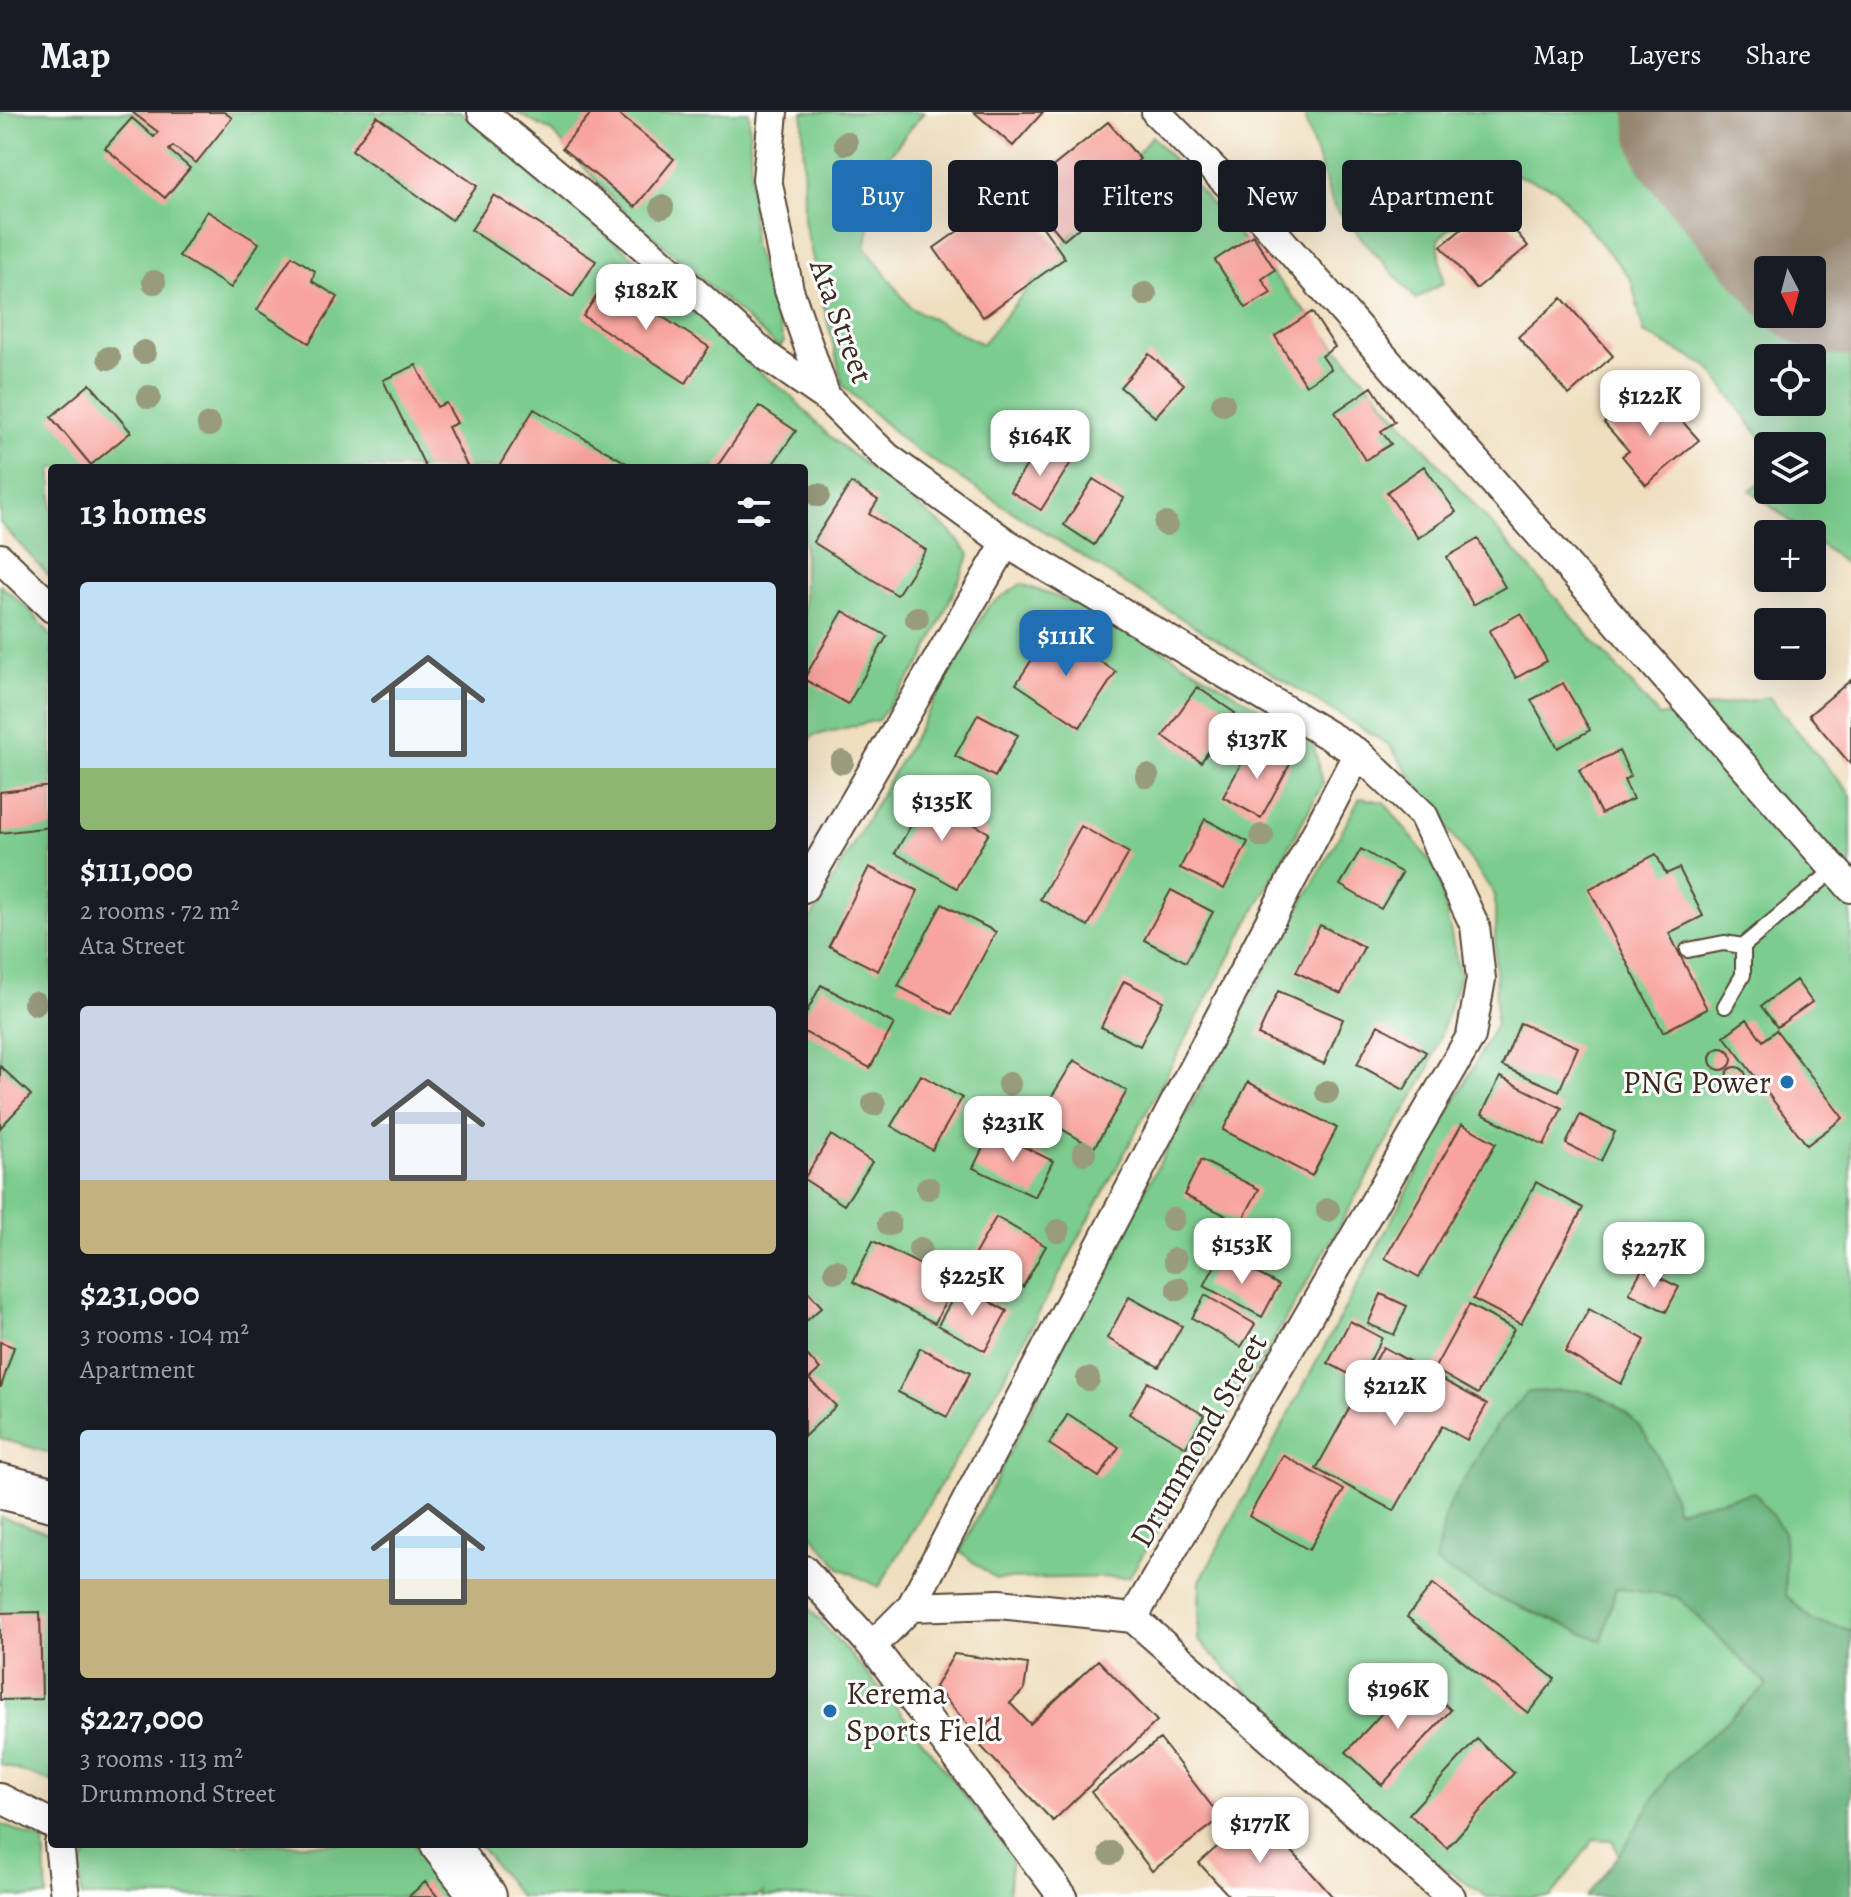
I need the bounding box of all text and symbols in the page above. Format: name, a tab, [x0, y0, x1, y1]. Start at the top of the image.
text: Map	[40, 29, 110, 81]
text: Map	[1533, 36, 1584, 74]
text: Layers	[1628, 36, 1701, 74]
text: Share	[1745, 36, 1811, 74]
chip: Buy	[832, 160, 932, 232]
chip: Rent	[948, 160, 1058, 232]
chip: Filters	[1074, 160, 1202, 232]
chip: New	[1218, 160, 1326, 232]
chip: Apartment	[1342, 160, 1522, 232]
street label: Ata Street	[799, 252, 885, 389]
north arrow	[1754, 256, 1826, 328]
map controls	[1754, 256, 1826, 680]
pin: $182K	[590, 264, 702, 332]
text: $182K	[614, 272, 678, 307]
button: locate	[1754, 344, 1826, 416]
pin: $122K	[1594, 370, 1706, 438]
text: $122K	[1618, 378, 1682, 413]
pin: $164K	[984, 410, 1096, 478]
text: $164K	[1009, 418, 1071, 453]
button: layers	[1754, 432, 1826, 504]
text: 13 homes	[80, 489, 207, 536]
icon: filters	[732, 490, 776, 534]
button: +	[1754, 520, 1826, 592]
button: −	[1754, 608, 1826, 680]
pin: $111K	[1010, 610, 1122, 678]
text: $111K	[1037, 618, 1095, 653]
icon: home	[356, 634, 500, 778]
pin: $137K	[1201, 713, 1313, 781]
text: $137K	[1227, 721, 1287, 756]
pin: $135K	[886, 775, 998, 843]
text: $135K	[912, 783, 972, 818]
text: $111,000	[80, 846, 193, 893]
text: 2 rooms · 72 m²	[80, 893, 239, 928]
text: Ata Street	[80, 928, 185, 963]
icon: home	[356, 1058, 500, 1202]
place label: PNG Power	[1622, 1060, 1771, 1104]
marker: PNG Power	[1778, 1073, 1796, 1091]
pin: $231K	[957, 1096, 1069, 1164]
text: $231K	[982, 1104, 1044, 1139]
pin: $153K	[1186, 1218, 1298, 1286]
pin: $227K	[1598, 1222, 1710, 1290]
text: $153K	[1212, 1226, 1272, 1261]
text: $227K	[1621, 1230, 1687, 1265]
pin: $225K	[916, 1250, 1028, 1318]
text: $225K	[939, 1258, 1005, 1293]
text: $231,000	[80, 1270, 200, 1317]
text: 3 rooms · 104 m²	[80, 1317, 249, 1352]
street label: Drummond Street	[1119, 1325, 1277, 1555]
text: Apartment	[80, 1352, 195, 1387]
pin: $212K	[1339, 1360, 1451, 1428]
text: $212K	[1363, 1368, 1427, 1403]
icon: home	[356, 1482, 500, 1626]
pin: $196K	[1342, 1663, 1454, 1731]
place label: Kerema Sports Field	[846, 1671, 1003, 1752]
text: $196K	[1367, 1671, 1429, 1706]
text: $227,000	[80, 1694, 204, 1741]
marker: Kerema Sports Field	[821, 1702, 839, 1720]
text: 3 rooms · 113 m²	[80, 1741, 243, 1776]
text: Drummond Street	[80, 1776, 276, 1811]
pin: $177K	[1204, 1797, 1316, 1865]
text: $177K	[1230, 1805, 1290, 1840]

